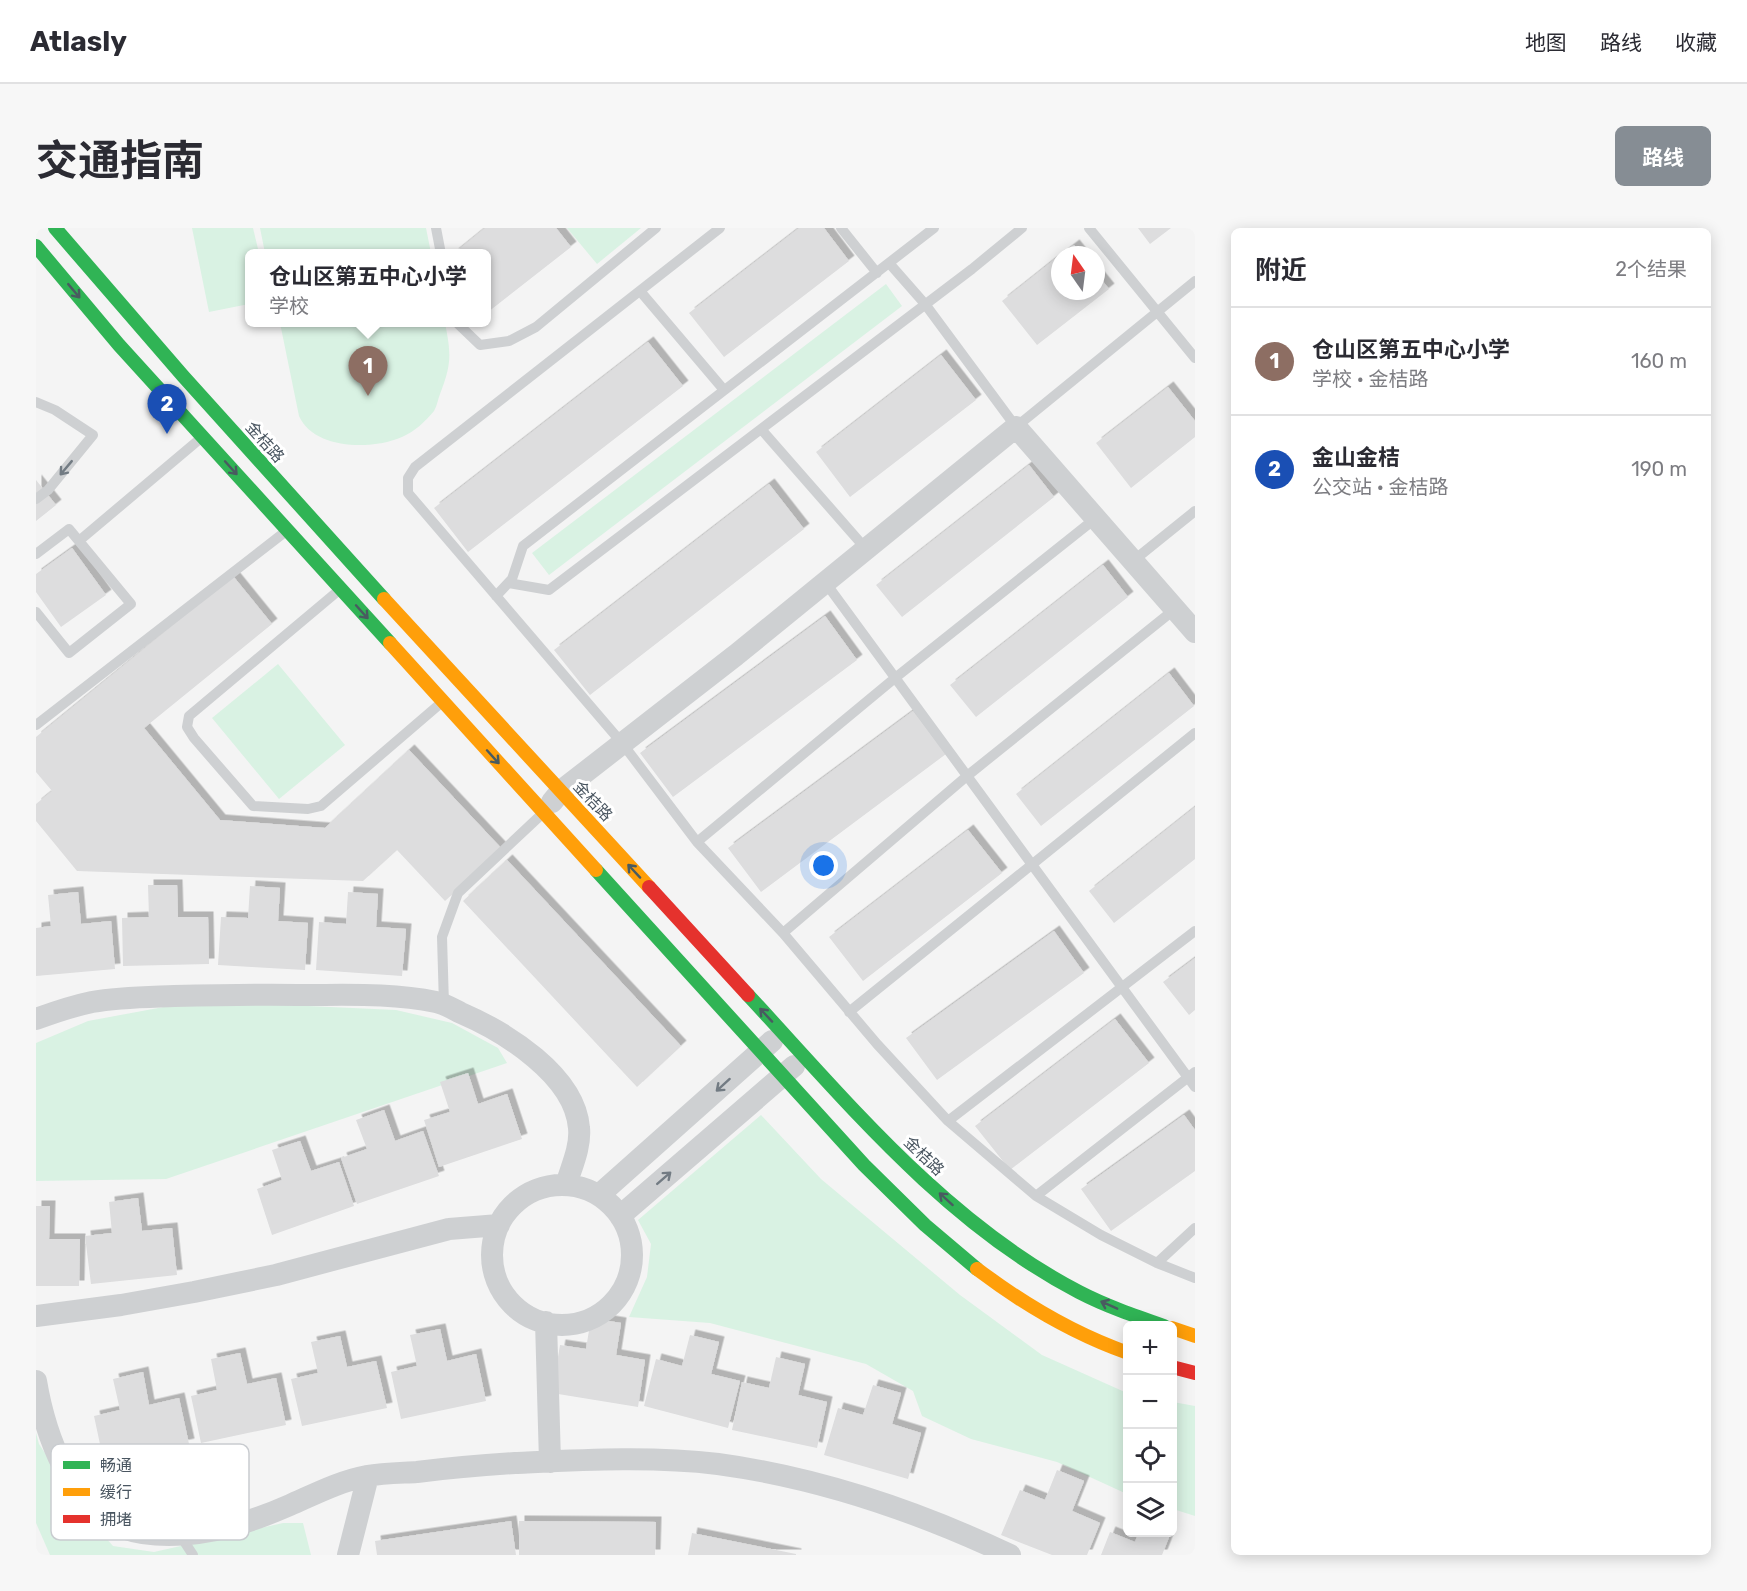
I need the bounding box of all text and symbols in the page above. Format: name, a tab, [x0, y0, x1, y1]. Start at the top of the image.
text: Atlasly	[30, 25, 127, 58]
text: 地图	[1525, 30, 1567, 55]
text: 路线	[1600, 30, 1642, 55]
text: 收藏	[1675, 30, 1717, 55]
button: 路线	[1615, 126, 1711, 186]
text: 交通指南	[36, 136, 204, 186]
north arrow	[1051, 246, 1105, 300]
popup	[245, 249, 491, 327]
text: 附近	[1255, 255, 1307, 286]
text: 2个结果	[1615, 257, 1687, 281]
text: 仓山区第五中心小学	[269, 263, 467, 290]
one-way arrow	[67, 283, 80, 299]
text: 学校	[269, 294, 309, 318]
text: 仓山区第五中心小学	[1312, 336, 1510, 363]
pin: 1	[348, 346, 388, 396]
text: 1	[1270, 349, 1279, 373]
text: 160 m	[1631, 349, 1687, 373]
text: 学校 · 金桔路	[1312, 367, 1428, 391]
pin: 2	[148, 384, 186, 434]
street label: 金桔路	[242, 418, 288, 466]
text: 金山金桔	[1312, 444, 1400, 471]
text: 2	[1268, 457, 1281, 481]
text: 190 m	[1631, 457, 1687, 481]
one-way arrow	[59, 460, 72, 476]
one-way arrow	[224, 460, 238, 475]
text: 公交站 · 金桔路	[1312, 475, 1448, 499]
one-way arrow	[355, 605, 369, 620]
one-way arrow	[486, 749, 500, 764]
street label: 金桔路	[570, 777, 616, 825]
your location	[809, 851, 838, 880]
one-way arrow	[627, 864, 641, 879]
one-way arrow	[759, 1007, 773, 1022]
one-way arrow	[716, 1078, 731, 1092]
street label: 金桔路	[900, 1132, 948, 1180]
one-way arrow	[656, 1171, 672, 1184]
one-way arrow	[939, 1192, 954, 1206]
one-way arrow	[1100, 1299, 1118, 1310]
map controls	[1123, 1321, 1177, 1537]
button: +	[1123, 1321, 1177, 1375]
button: −	[1123, 1375, 1177, 1429]
button: locate	[1123, 1429, 1177, 1483]
legend	[51, 1444, 249, 1540]
text: 畅通	[100, 1456, 132, 1475]
text: 缓行	[100, 1483, 132, 1502]
button: layers	[1123, 1483, 1177, 1537]
text: 拥堵	[100, 1510, 132, 1529]

